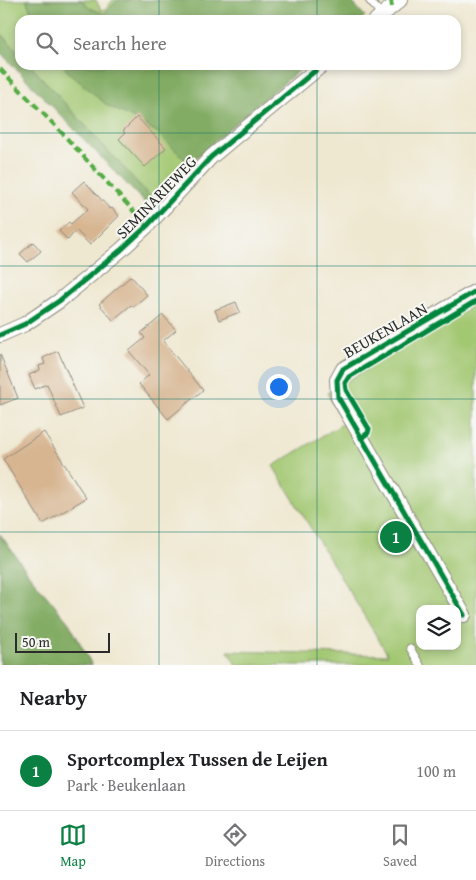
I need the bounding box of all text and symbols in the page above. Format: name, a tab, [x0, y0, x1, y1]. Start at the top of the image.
search box	[15, 15, 461, 70]
icon: search	[33, 29, 61, 57]
text: Search here	[73, 29, 167, 57]
street label: SEMINARIEWEG	[110, 150, 202, 244]
street label: BEUKENLAAN	[339, 296, 432, 364]
your location	[266, 374, 292, 400]
pin: 1	[380, 518, 412, 556]
map controls	[416, 605, 461, 650]
button: layers	[416, 605, 461, 650]
scale bar	[15, 630, 110, 653]
text: 50 m	[22, 632, 50, 652]
text: Nearby	[20, 682, 87, 713]
text: Sportcomplex Tussen de Leijen	[67, 745, 328, 773]
text: 1	[32, 759, 40, 783]
text: 100 m	[416, 759, 456, 783]
text: Park · Beukenlaan	[67, 773, 186, 797]
tab: Map	[59, 821, 87, 871]
tab: Directions	[205, 821, 265, 871]
tab: Saved	[383, 821, 417, 871]

